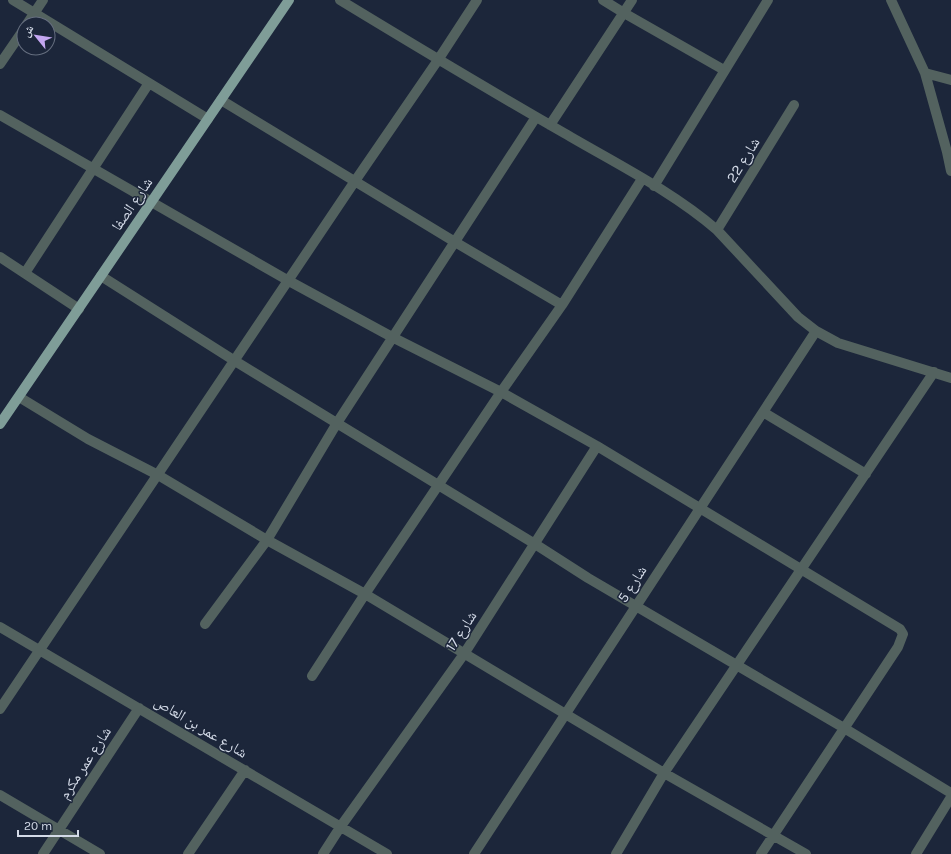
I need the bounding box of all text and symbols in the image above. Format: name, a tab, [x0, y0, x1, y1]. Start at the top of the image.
north arrow	[16, 16, 56, 56]
text: ش	[19, 23, 37, 40]
street label: شارع 22	[722, 134, 765, 186]
street label: شارع الصفا	[108, 174, 157, 235]
street label: شارع 5	[613, 562, 651, 606]
street label: شارع 17	[441, 608, 481, 655]
street label: شارع عمر بن العاص	[151, 692, 251, 763]
street label: شارع عمر مكرم	[55, 723, 116, 803]
scale bar	[18, 812, 78, 838]
text: 20 m	[24, 819, 52, 833]

